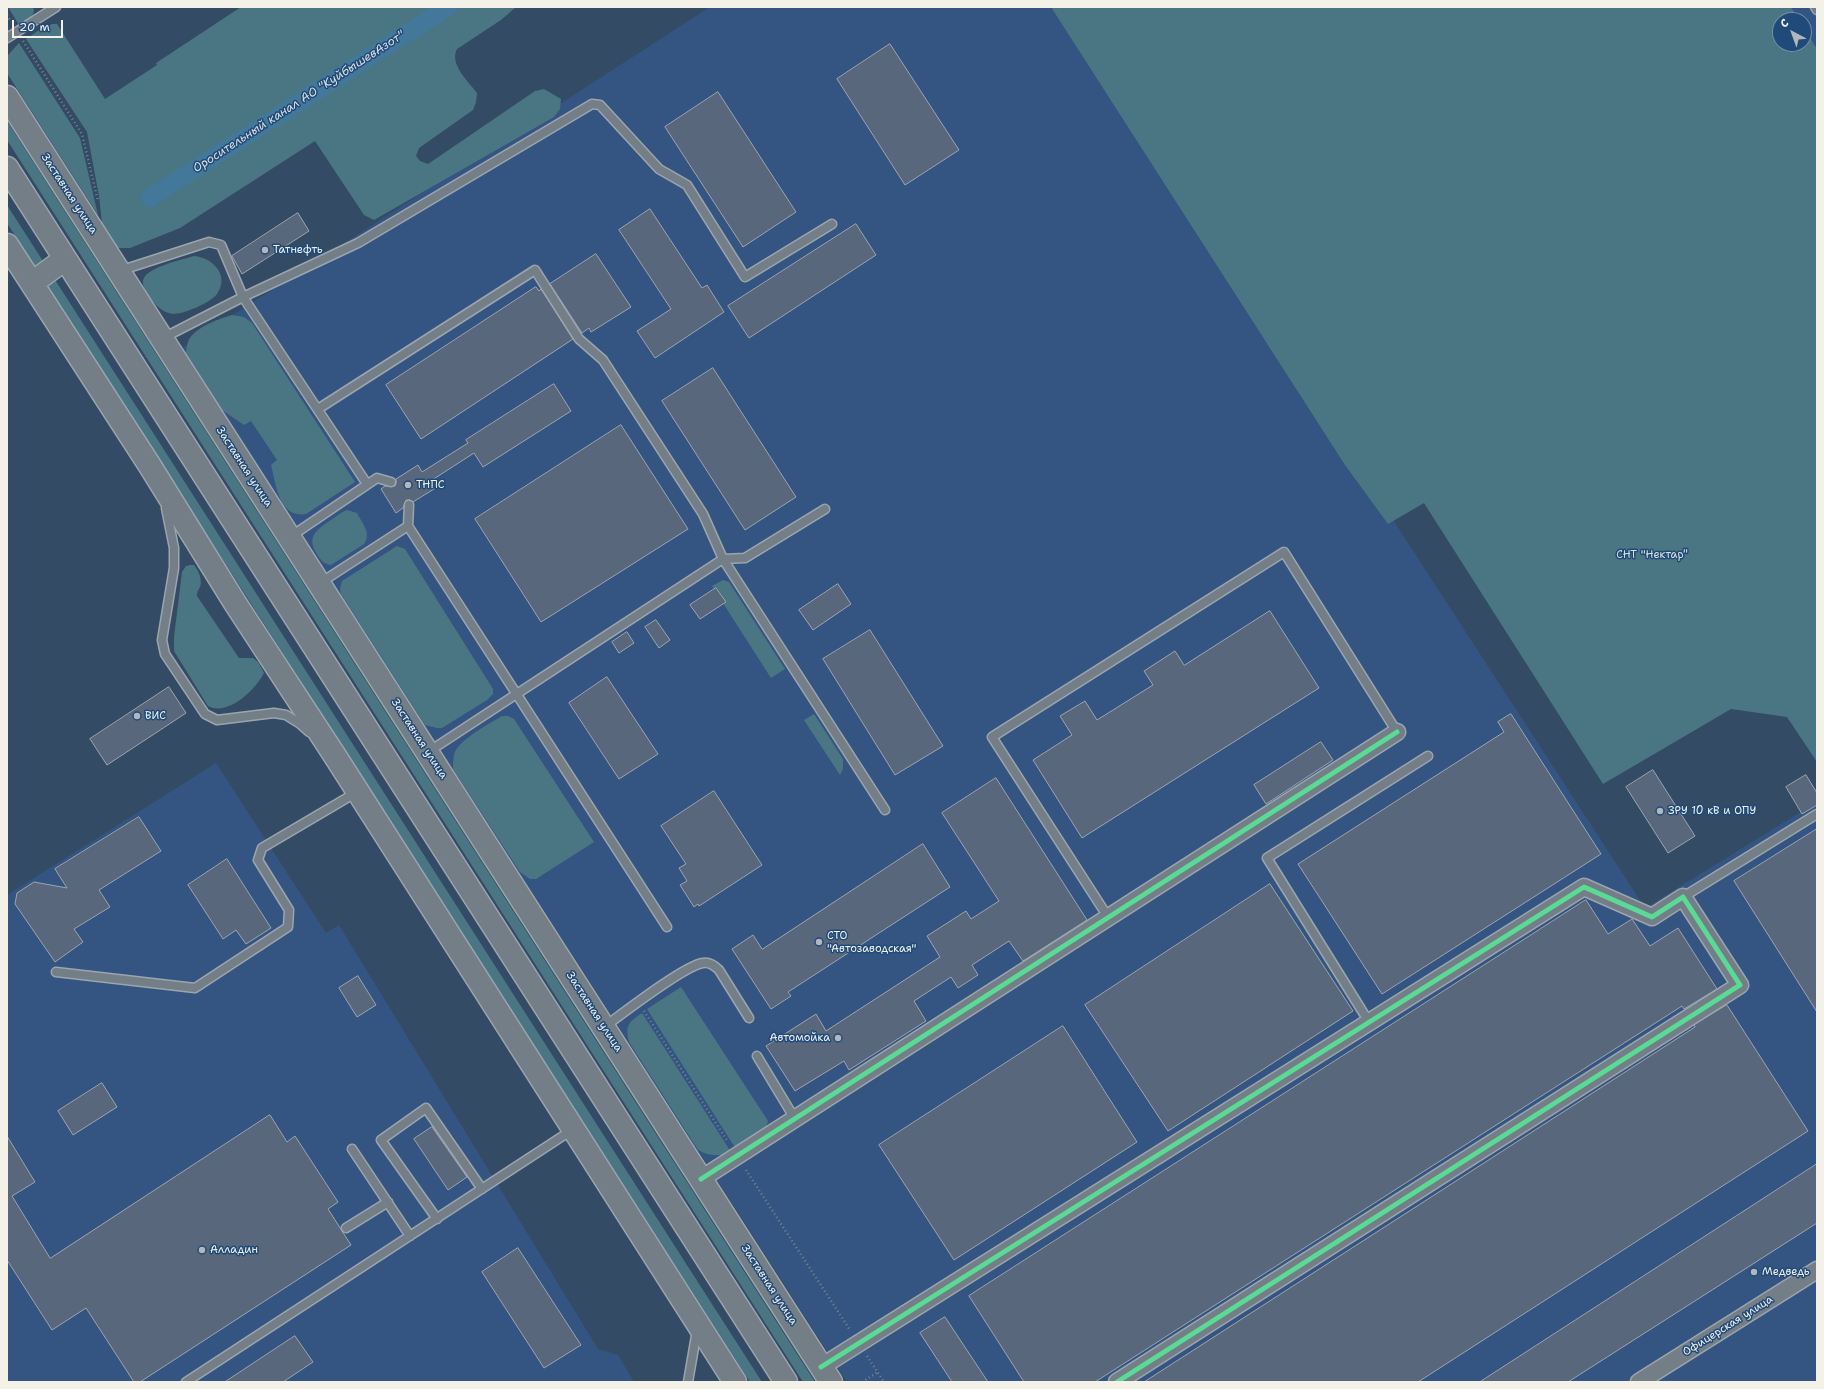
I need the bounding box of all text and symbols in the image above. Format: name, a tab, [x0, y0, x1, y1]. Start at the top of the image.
scale bar	[14, 12, 65, 38]
north arrow	[1772, 12, 1812, 52]
text: С	[1777, 15, 1792, 31]
text: 20 m	[19, 19, 50, 35]
water label: Оросительный канал АО "КуйбышевАзот"	[190, 28, 408, 176]
street label: Заставная улица	[38, 151, 100, 237]
place label: Татнефть	[273, 243, 323, 257]
marker: Татнефть	[260, 245, 270, 255]
street label: Заставная улица	[213, 424, 275, 510]
place label: ТНПС	[416, 478, 444, 492]
marker: ТНПС	[403, 480, 413, 490]
park label: СНТ "Нектар"	[1616, 548, 1688, 562]
street label: Заставная улица	[388, 696, 450, 782]
place label: ВИС	[145, 709, 166, 723]
marker: ВИС	[132, 711, 142, 721]
place label: ЗРУ 10 кВ и ОПУ	[1668, 804, 1756, 818]
marker: ЗРУ 10 кВ и ОПУ	[1655, 806, 1665, 816]
place label: СТО "Автозаводская"	[827, 929, 916, 955]
marker: СТО "Автозаводская"	[814, 937, 824, 947]
street label: Заставная улица	[563, 969, 625, 1055]
place label: Автомойка	[769, 1031, 830, 1045]
marker: Автомойка	[833, 1033, 843, 1043]
street label: Заставная улица	[738, 1242, 800, 1328]
place label: Алладин	[210, 1243, 258, 1257]
marker: Алладин	[197, 1245, 207, 1255]
place label: Медведь	[1762, 1265, 1810, 1279]
marker: Медведь	[1749, 1267, 1759, 1277]
street label: Офицерская улица	[1681, 1293, 1775, 1359]

